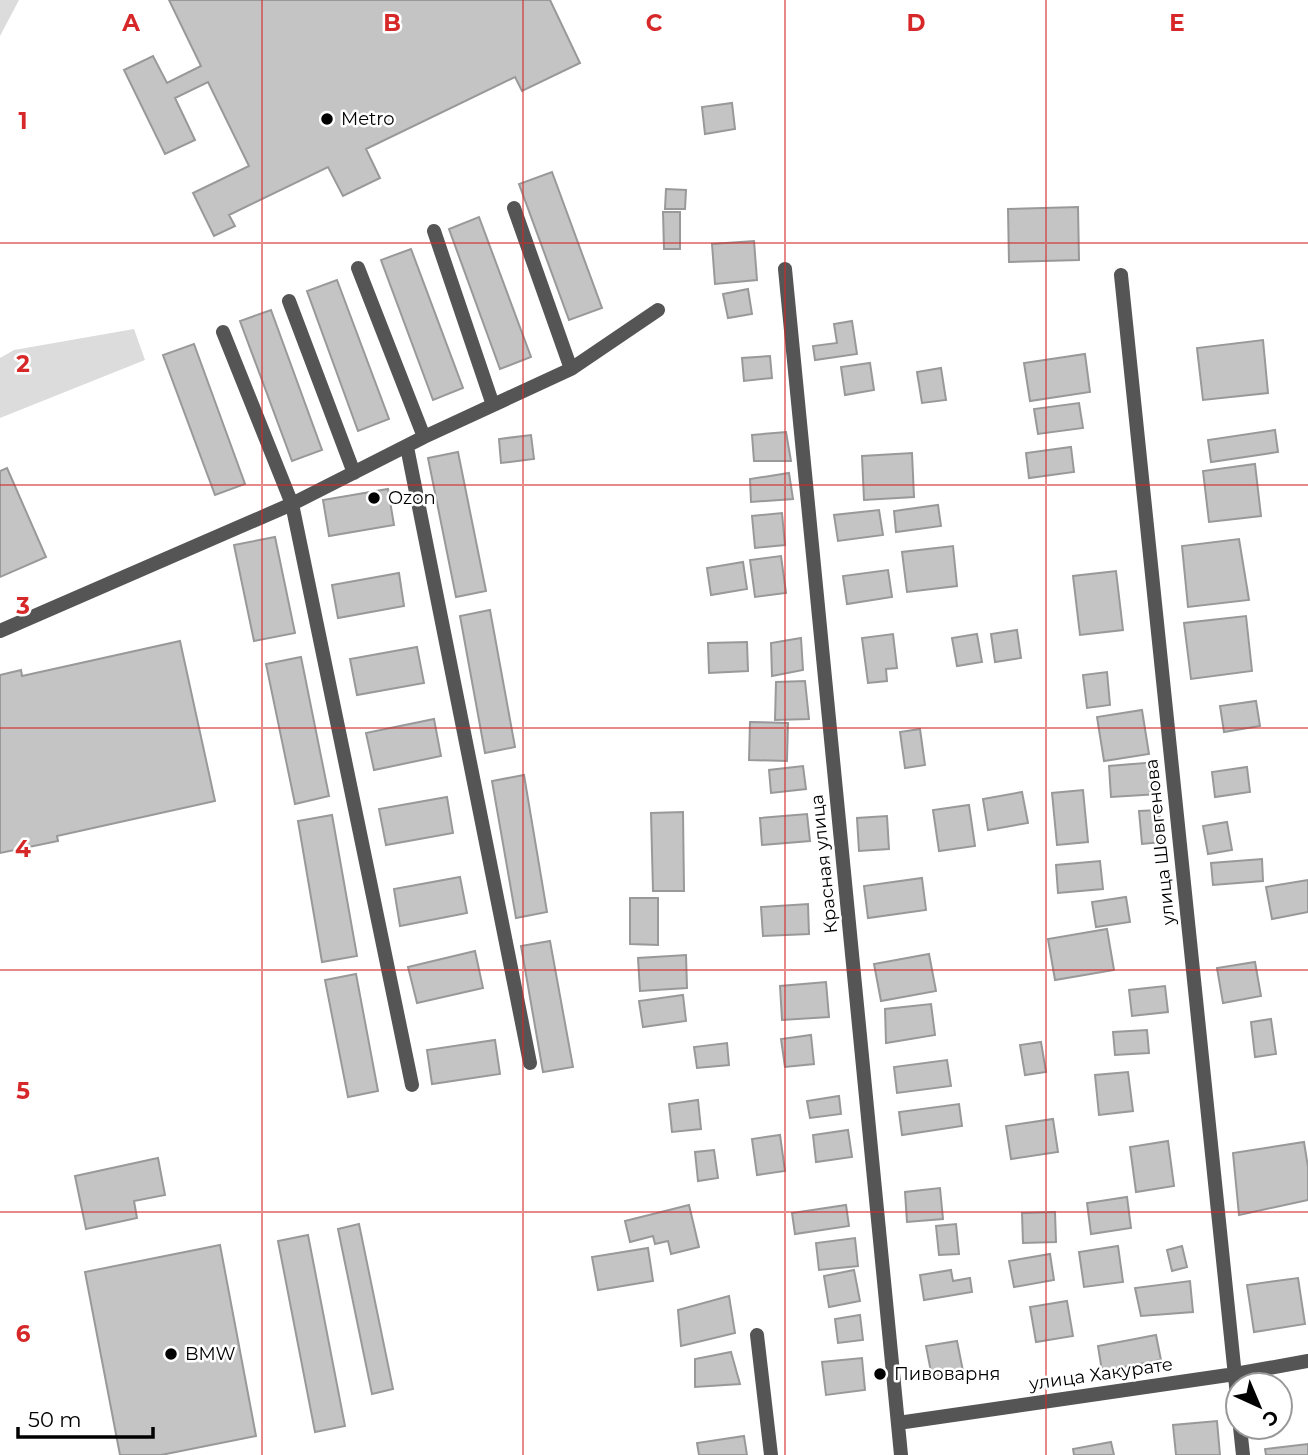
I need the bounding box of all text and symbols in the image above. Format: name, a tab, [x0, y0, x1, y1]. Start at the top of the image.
text: A	[121, 9, 140, 37]
text: B	[383, 9, 401, 37]
text: C	[646, 9, 663, 37]
text: D	[907, 9, 926, 37]
text: E	[1169, 9, 1185, 37]
text: 1	[18, 107, 28, 135]
place label: Metro	[341, 108, 395, 130]
marker: Metro	[319, 111, 335, 127]
text: 2	[16, 350, 30, 378]
place label: Ozon	[388, 487, 436, 509]
marker: Ozon	[366, 490, 382, 506]
text: 3	[15, 592, 30, 620]
street label: улица Шовгенова	[1140, 758, 1180, 927]
street label: Красная улица	[806, 793, 842, 935]
text: 4	[15, 835, 31, 863]
text: 5	[16, 1077, 30, 1105]
text: 6	[16, 1320, 31, 1348]
place label: BMW	[185, 1343, 236, 1365]
marker: BMW	[163, 1346, 179, 1362]
street label: улица Хакурате	[1027, 1353, 1174, 1395]
place label: Пивоварня	[894, 1363, 1000, 1385]
marker: Пивоварня	[872, 1366, 888, 1382]
north arrow	[1224, 1371, 1294, 1441]
scale bar	[18, 1396, 152, 1440]
text: С	[1257, 1405, 1283, 1431]
text: 50 m	[28, 1407, 82, 1432]

